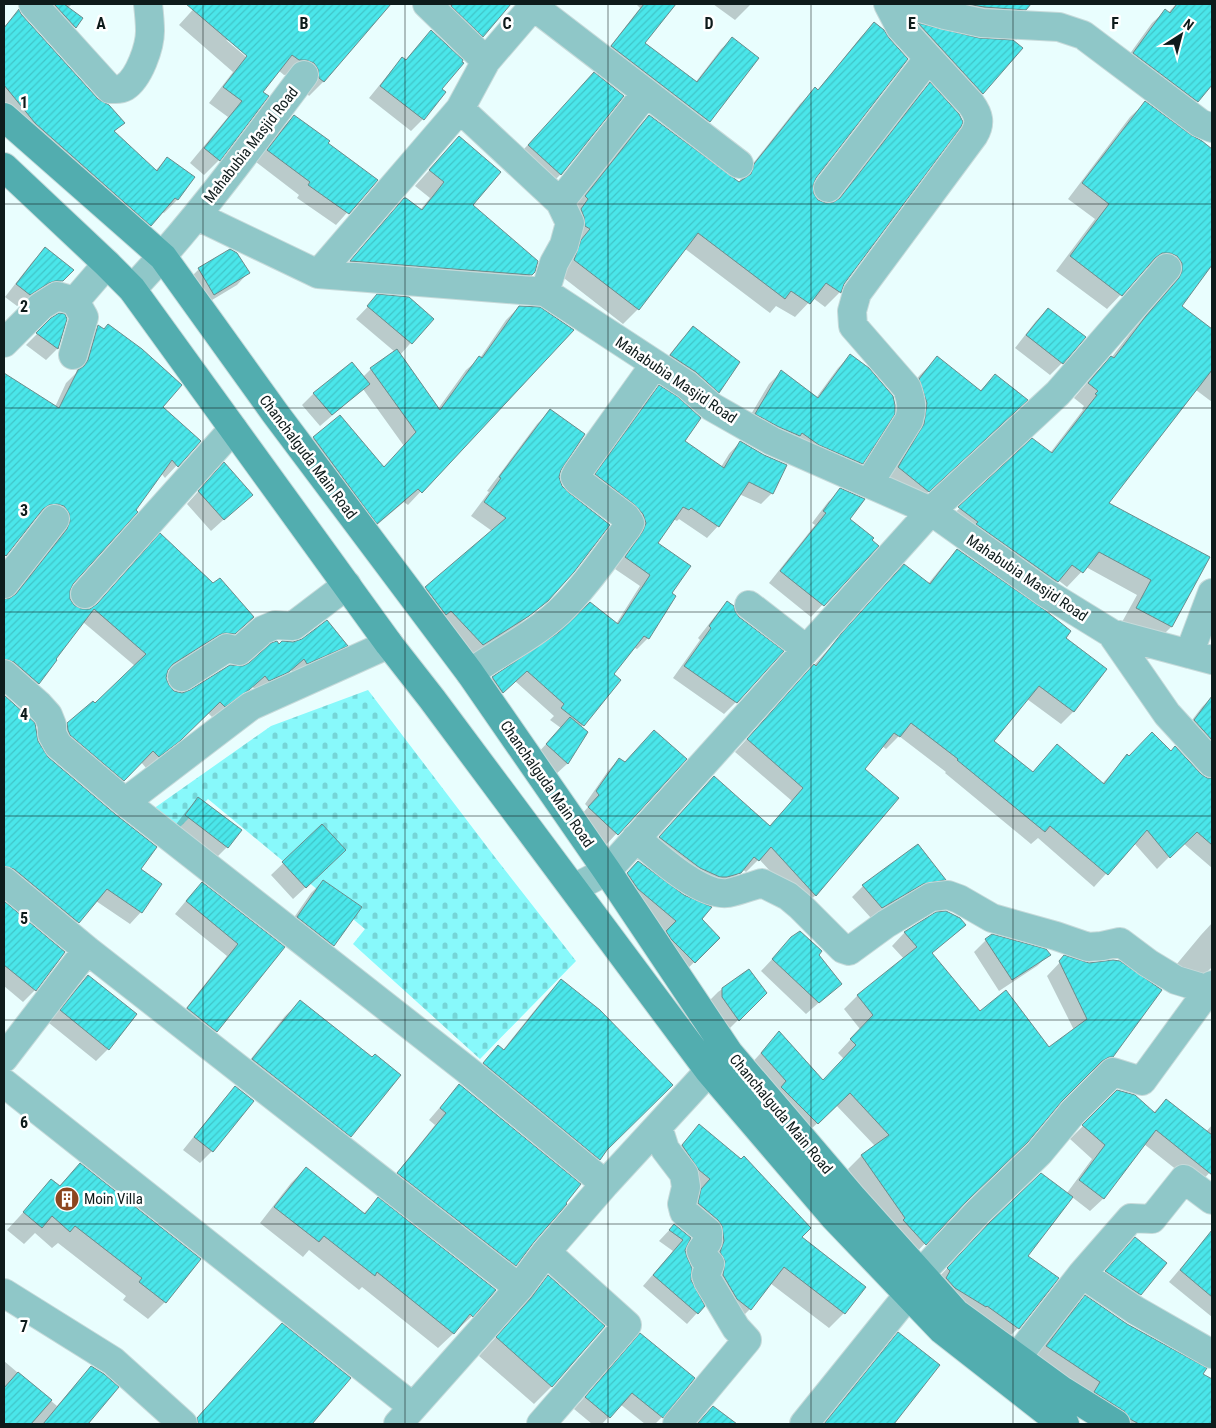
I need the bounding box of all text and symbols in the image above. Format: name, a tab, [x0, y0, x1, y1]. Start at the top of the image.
north arrow	[1156, 10, 1206, 60]
text: A	[96, 14, 106, 33]
text: B	[300, 14, 309, 33]
text: C	[502, 14, 512, 33]
text: D	[704, 14, 714, 33]
text: E	[908, 14, 916, 33]
text: F	[1111, 14, 1119, 33]
text: N	[1180, 15, 1197, 33]
street label: Mahabubia Masjid Road	[200, 83, 302, 207]
text: 1	[20, 93, 28, 112]
text: 2	[20, 297, 28, 316]
street label: Mahabubia Masjid Road	[612, 333, 740, 427]
street label: Chanchalguda Main Road	[256, 391, 360, 523]
text: 3	[20, 501, 28, 520]
street label: Mahabubia Masjid Road	[963, 531, 1091, 625]
text: 4	[20, 705, 28, 724]
street label: Chanchalguda Main Road	[496, 717, 598, 851]
text: 5	[20, 909, 28, 928]
street label: Chanchalguda Main Road	[726, 1051, 836, 1177]
text: 6	[20, 1113, 28, 1132]
building icon: Moin Villa	[54, 1186, 80, 1212]
place label: Moin Villa	[84, 1190, 143, 1208]
text: 7	[20, 1317, 28, 1336]

